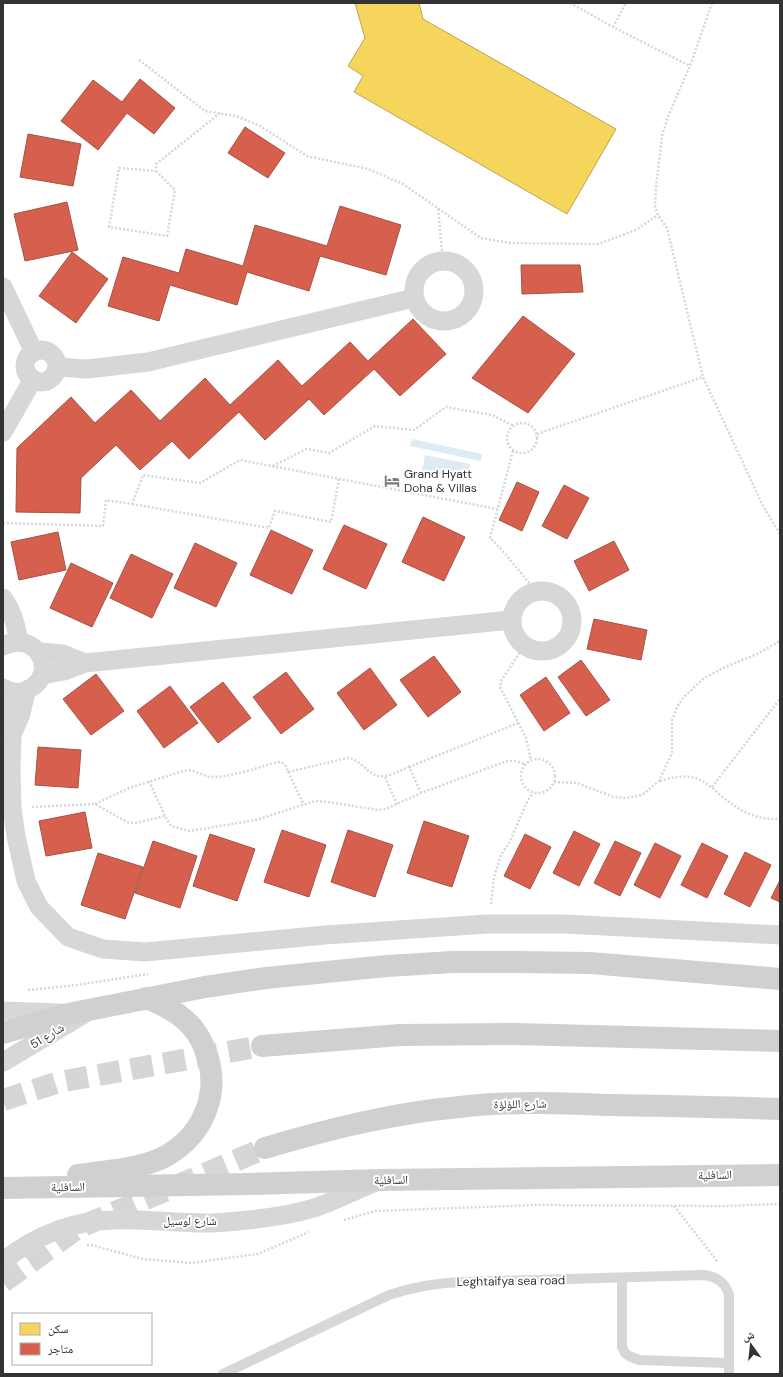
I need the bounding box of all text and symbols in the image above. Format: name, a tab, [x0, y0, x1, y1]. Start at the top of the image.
place label: Grand Hyatt Doha & Villas	[404, 466, 477, 496]
hotel icon: Grand Hyatt Doha & Villas	[383, 472, 401, 490]
street label: شارع 51	[27, 1020, 67, 1052]
street label: شارع اللؤلؤة	[493, 1096, 547, 1112]
street label: السافلية	[698, 1167, 732, 1183]
street label: السافلية	[374, 1172, 408, 1188]
street label: السافلية	[51, 1179, 85, 1195]
street label: شارع لوسيل	[163, 1213, 217, 1229]
street label: Leghtaifya sea road	[457, 1272, 565, 1290]
legend	[12, 1313, 152, 1365]
text: سكن	[48, 1321, 69, 1337]
north arrow	[731, 1325, 771, 1365]
text: ش	[741, 1327, 756, 1345]
text: متاجر	[47, 1341, 73, 1357]

